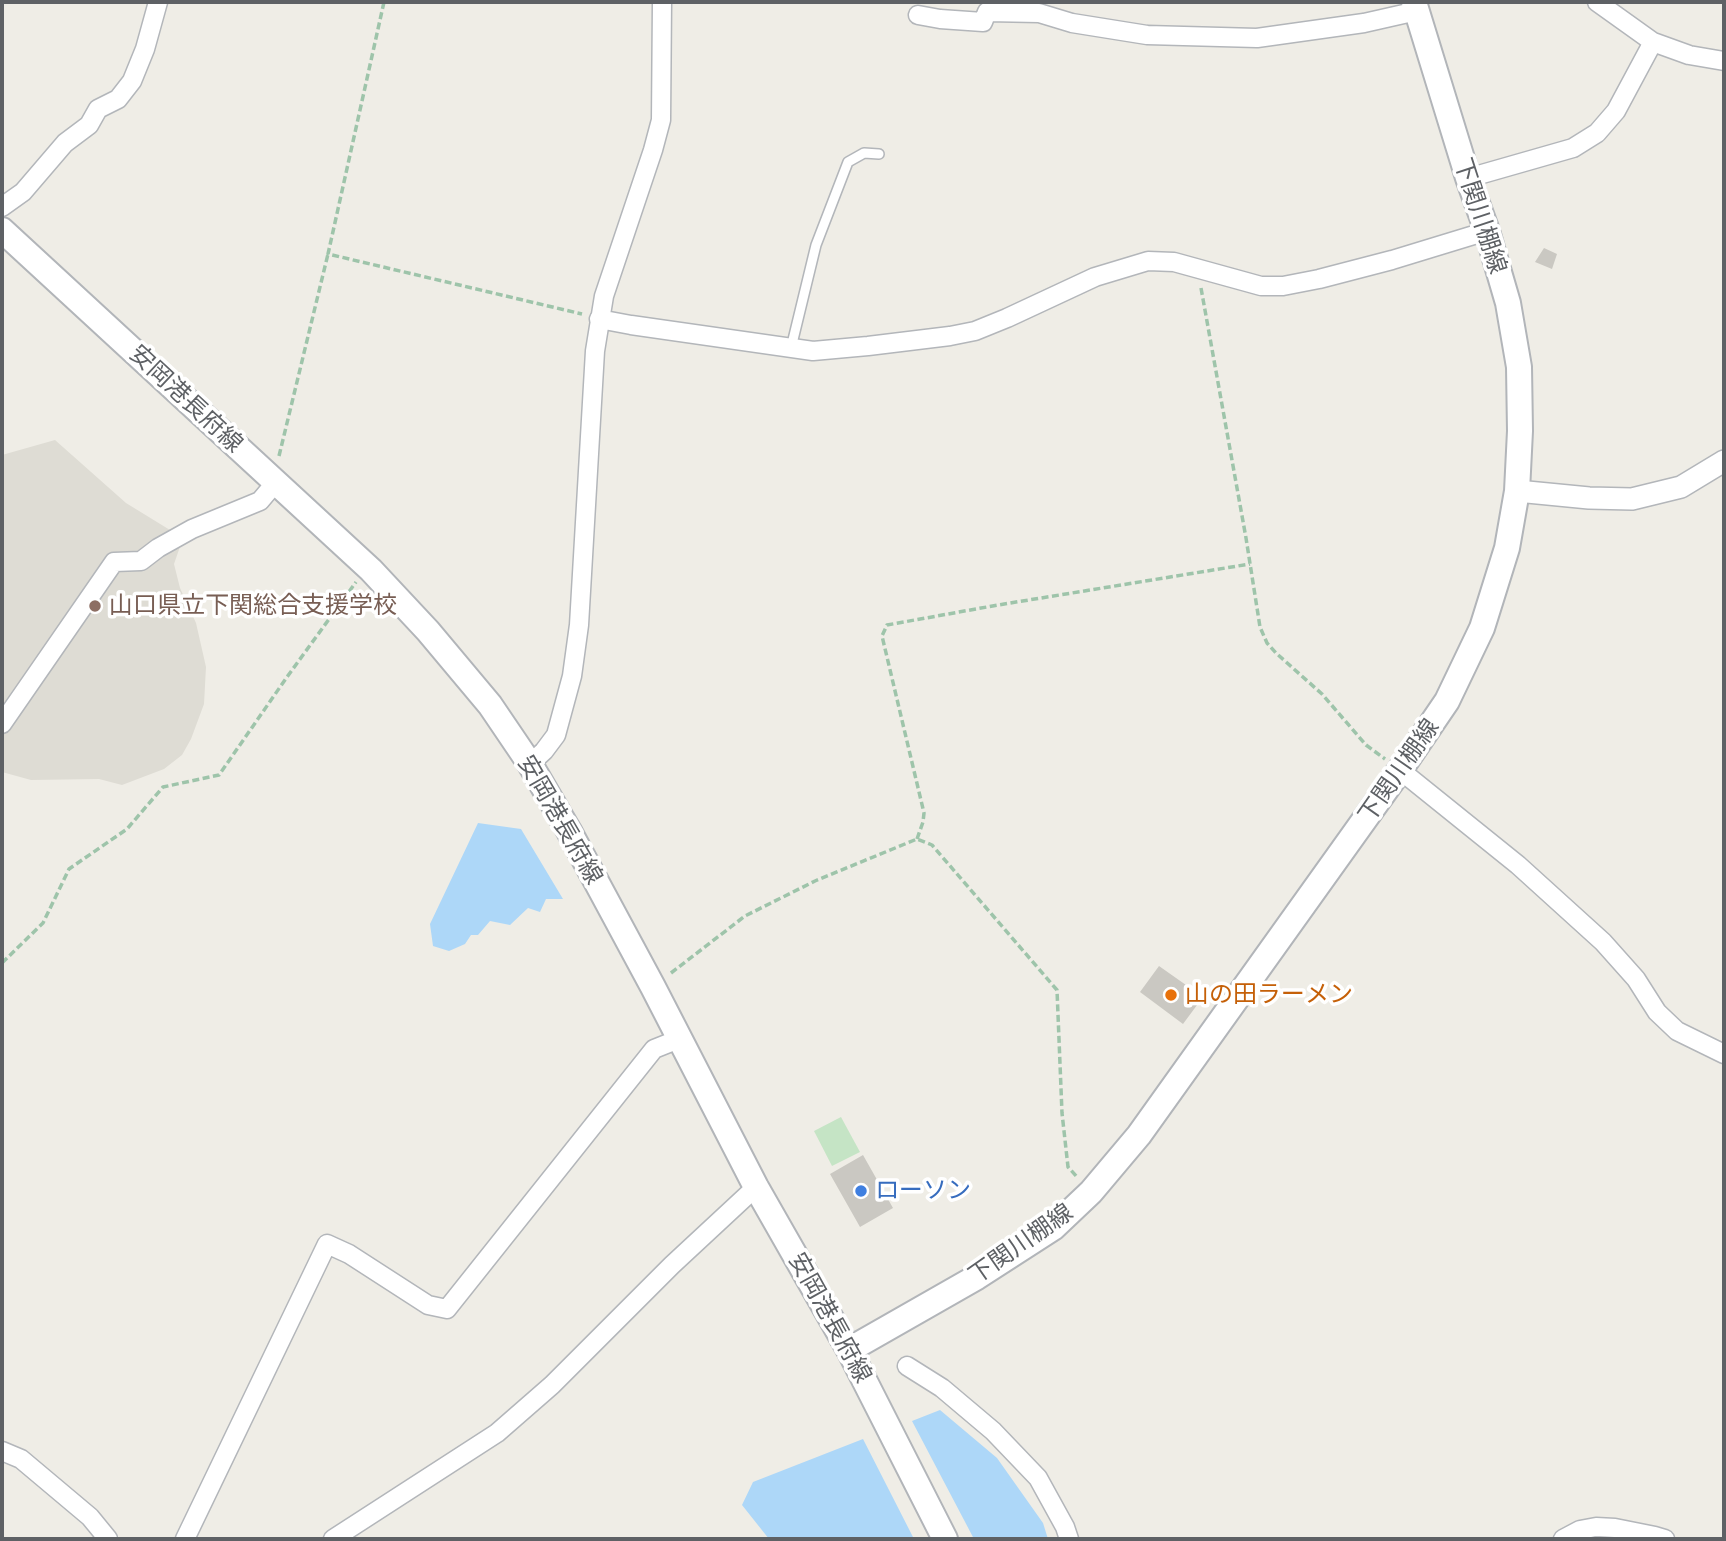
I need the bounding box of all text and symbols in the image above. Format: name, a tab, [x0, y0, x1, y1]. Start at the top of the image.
street label: 下関川棚線	[1448, 154, 1512, 278]
street label: 安岡港長府線	[124, 339, 248, 459]
place label: 山口県立下関総合支援学校	[109, 592, 397, 620]
marker: 山口県立下関総合支援学校	[87, 598, 103, 614]
street label: 下関川棚線	[1353, 714, 1445, 828]
street label: 安岡港長府線	[512, 750, 608, 890]
place label: 山の田ラーメン	[1185, 981, 1353, 1009]
marker: 山の田ラーメン	[1163, 987, 1179, 1003]
place label: ローソン	[875, 1177, 971, 1205]
marker: ローソン	[853, 1183, 869, 1199]
street label: 下関川棚線	[964, 1198, 1078, 1290]
street label: 安岡港長府線	[782, 1248, 878, 1388]

